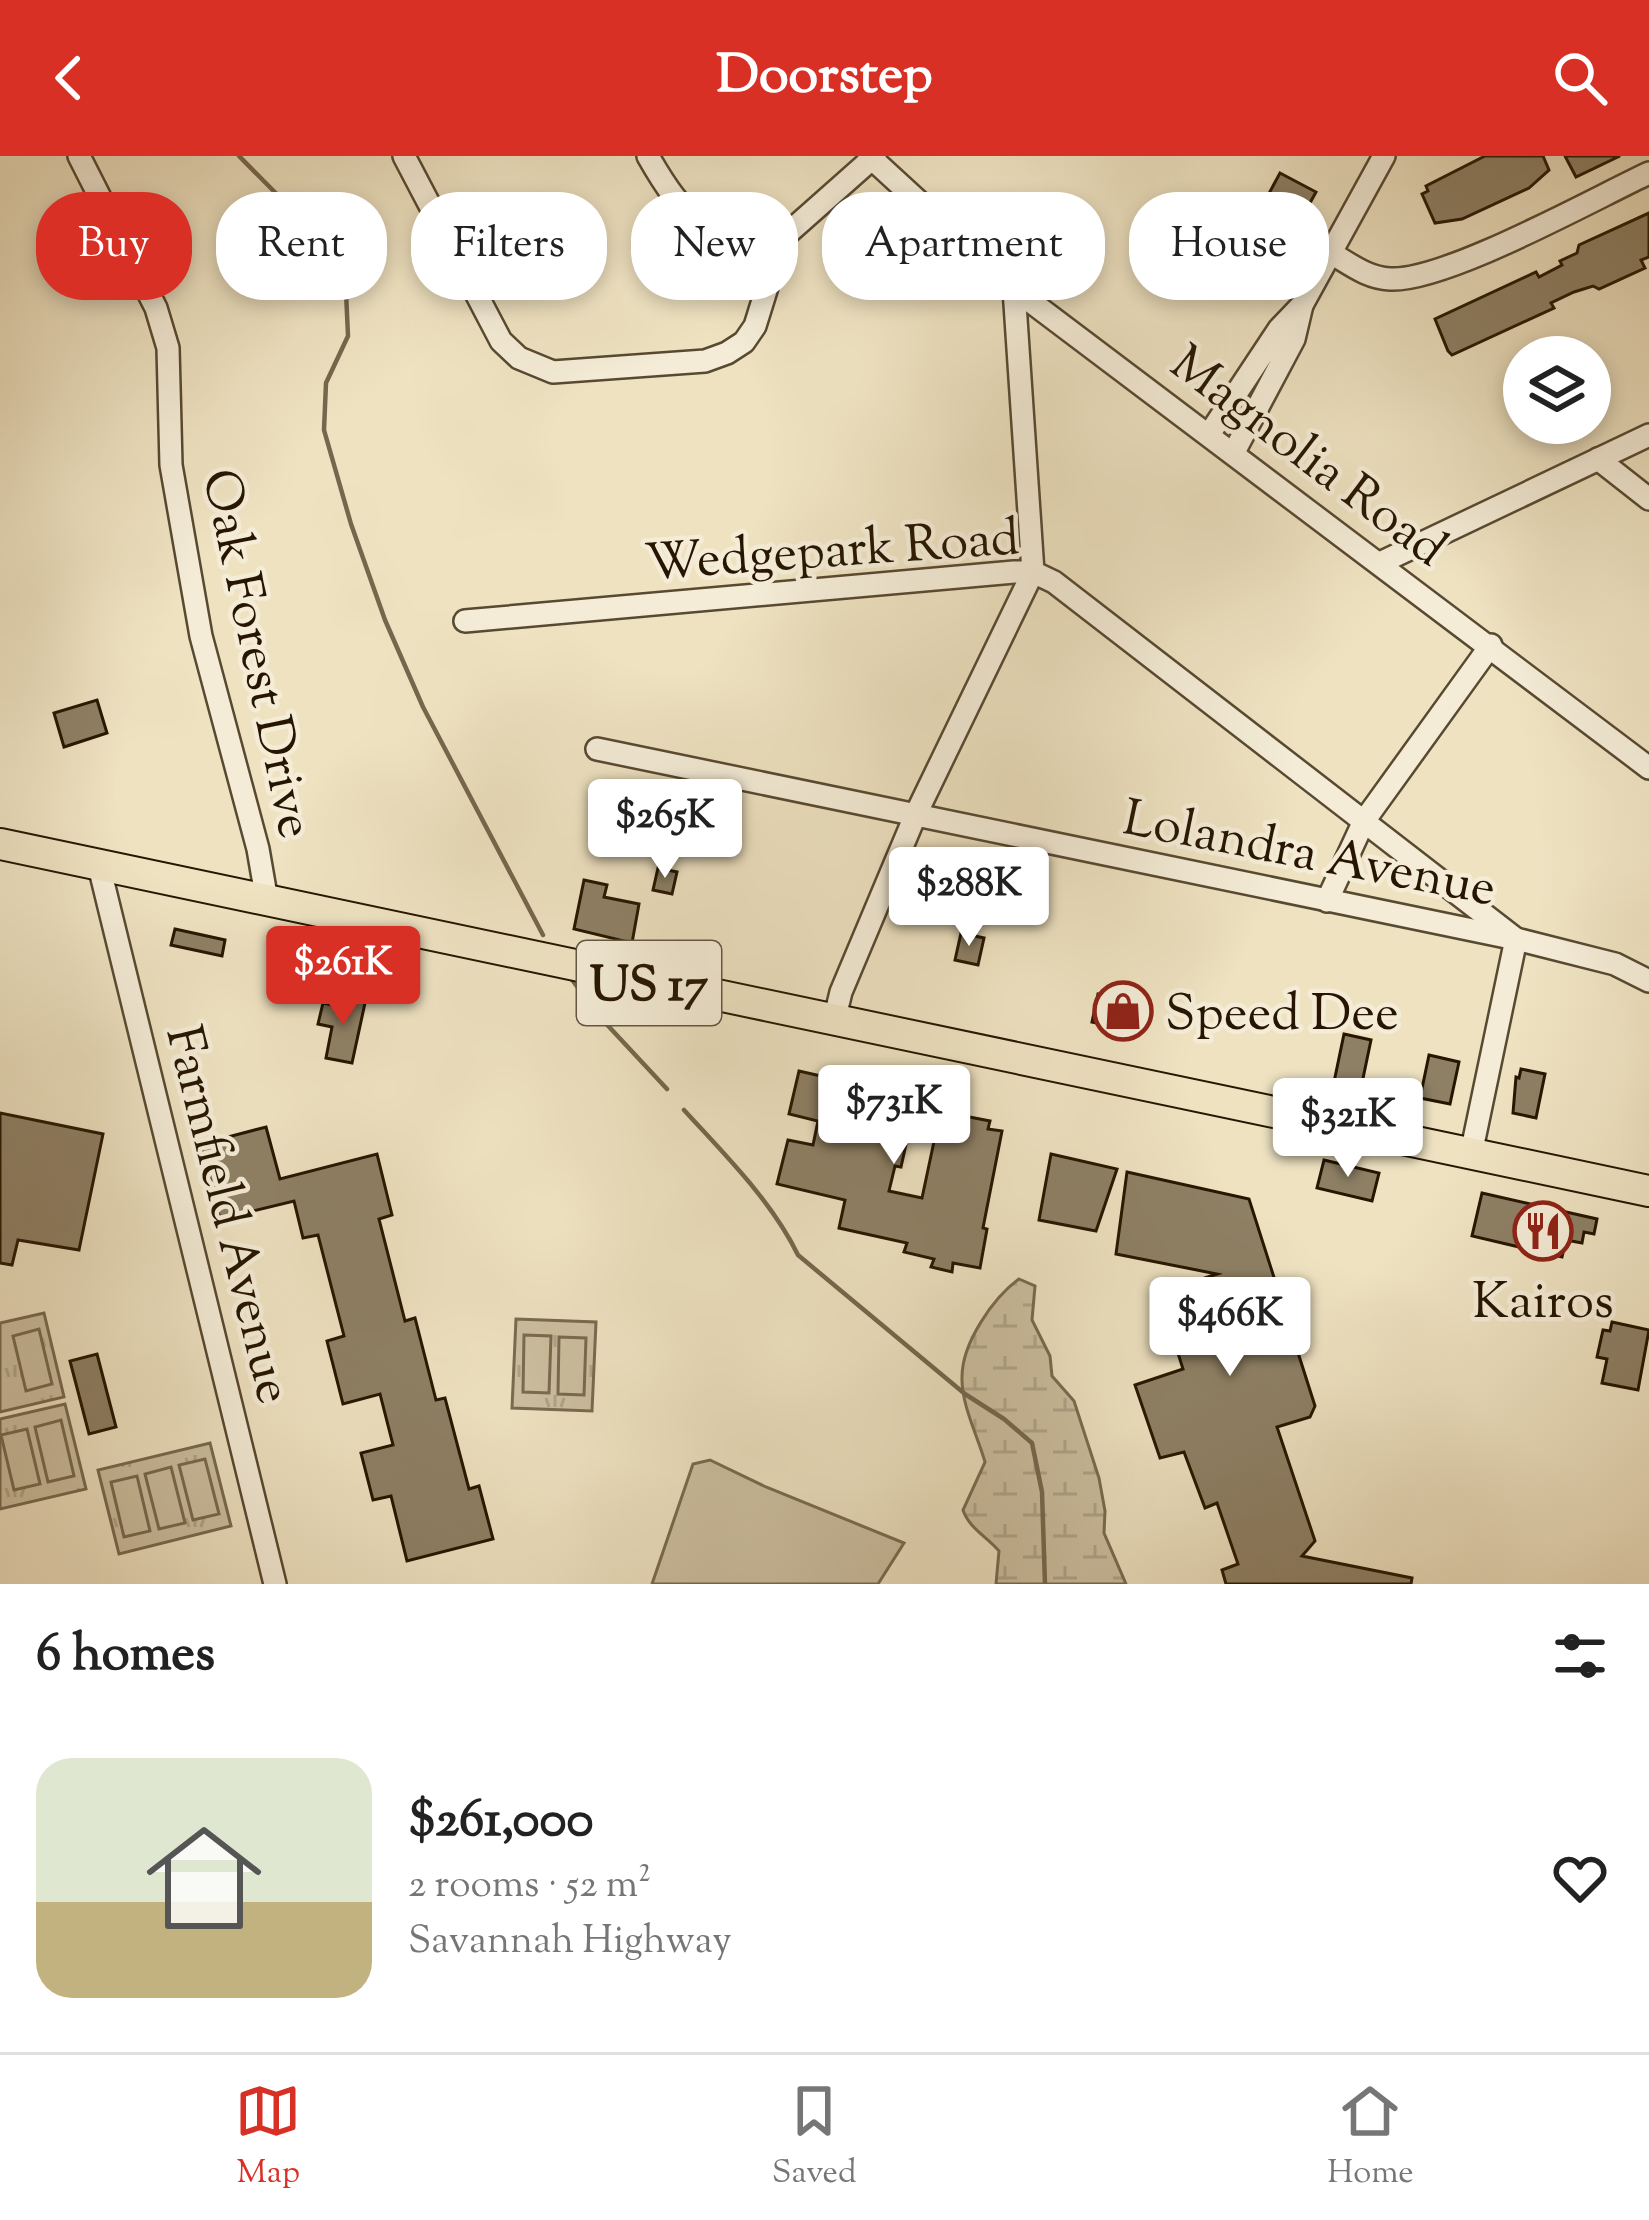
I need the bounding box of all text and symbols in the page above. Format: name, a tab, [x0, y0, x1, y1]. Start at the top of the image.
text: Doorstep	[716, 39, 933, 117]
icon: back	[36, 45, 102, 111]
icon: search	[1547, 45, 1613, 111]
chip: Buy	[36, 192, 192, 300]
chip: Rent	[216, 192, 387, 300]
chip: Filters	[411, 192, 607, 300]
chip: New	[631, 192, 798, 300]
chip: Apartment	[822, 192, 1105, 300]
chip: House	[1129, 192, 1329, 300]
street label: Magnolia Road	[1153, 330, 1460, 587]
map controls	[1503, 336, 1611, 444]
button: layers	[1503, 336, 1611, 444]
street label: Oak Forest Drive	[180, 463, 329, 845]
street label: Wedgepark Road	[643, 504, 1022, 603]
pin: $265K	[581, 779, 749, 881]
street label: Lolandra Avenue	[1116, 785, 1501, 928]
text: $265K	[615, 790, 715, 846]
pin: $288K	[885, 847, 1053, 949]
text: $288K	[916, 858, 1022, 914]
pin: $261K	[259, 926, 427, 1028]
text: $261K	[293, 937, 393, 993]
road number: US 17	[577, 941, 721, 1025]
shop icon: Speed Dee	[1092, 980, 1154, 1042]
place label: Speed Dee	[1165, 980, 1399, 1053]
street label: Farmfield Avenue	[143, 1019, 308, 1412]
pin: $731K	[810, 1065, 978, 1167]
text: $731K	[845, 1076, 943, 1132]
pin: $321K	[1264, 1078, 1432, 1180]
text: $321K	[1300, 1089, 1396, 1145]
restaurant icon: Kairos	[1512, 1200, 1574, 1262]
place label: Kairos	[1472, 1268, 1614, 1341]
pin: $466K	[1146, 1277, 1314, 1379]
text: $466K	[1176, 1288, 1284, 1344]
text: 6 homes	[36, 1620, 215, 1693]
icon: filters	[1547, 1623, 1613, 1689]
text: $261,000	[408, 1786, 593, 1859]
icon: home	[132, 1806, 276, 1950]
icon: heart	[1547, 1845, 1613, 1911]
text: 2 rooms · 52 m²	[408, 1859, 651, 1915]
text: Savannah Highway	[408, 1915, 732, 1971]
tab: Map	[235, 2078, 301, 2198]
tab: Saved	[772, 2078, 857, 2198]
tab: Home	[1327, 2078, 1414, 2198]

